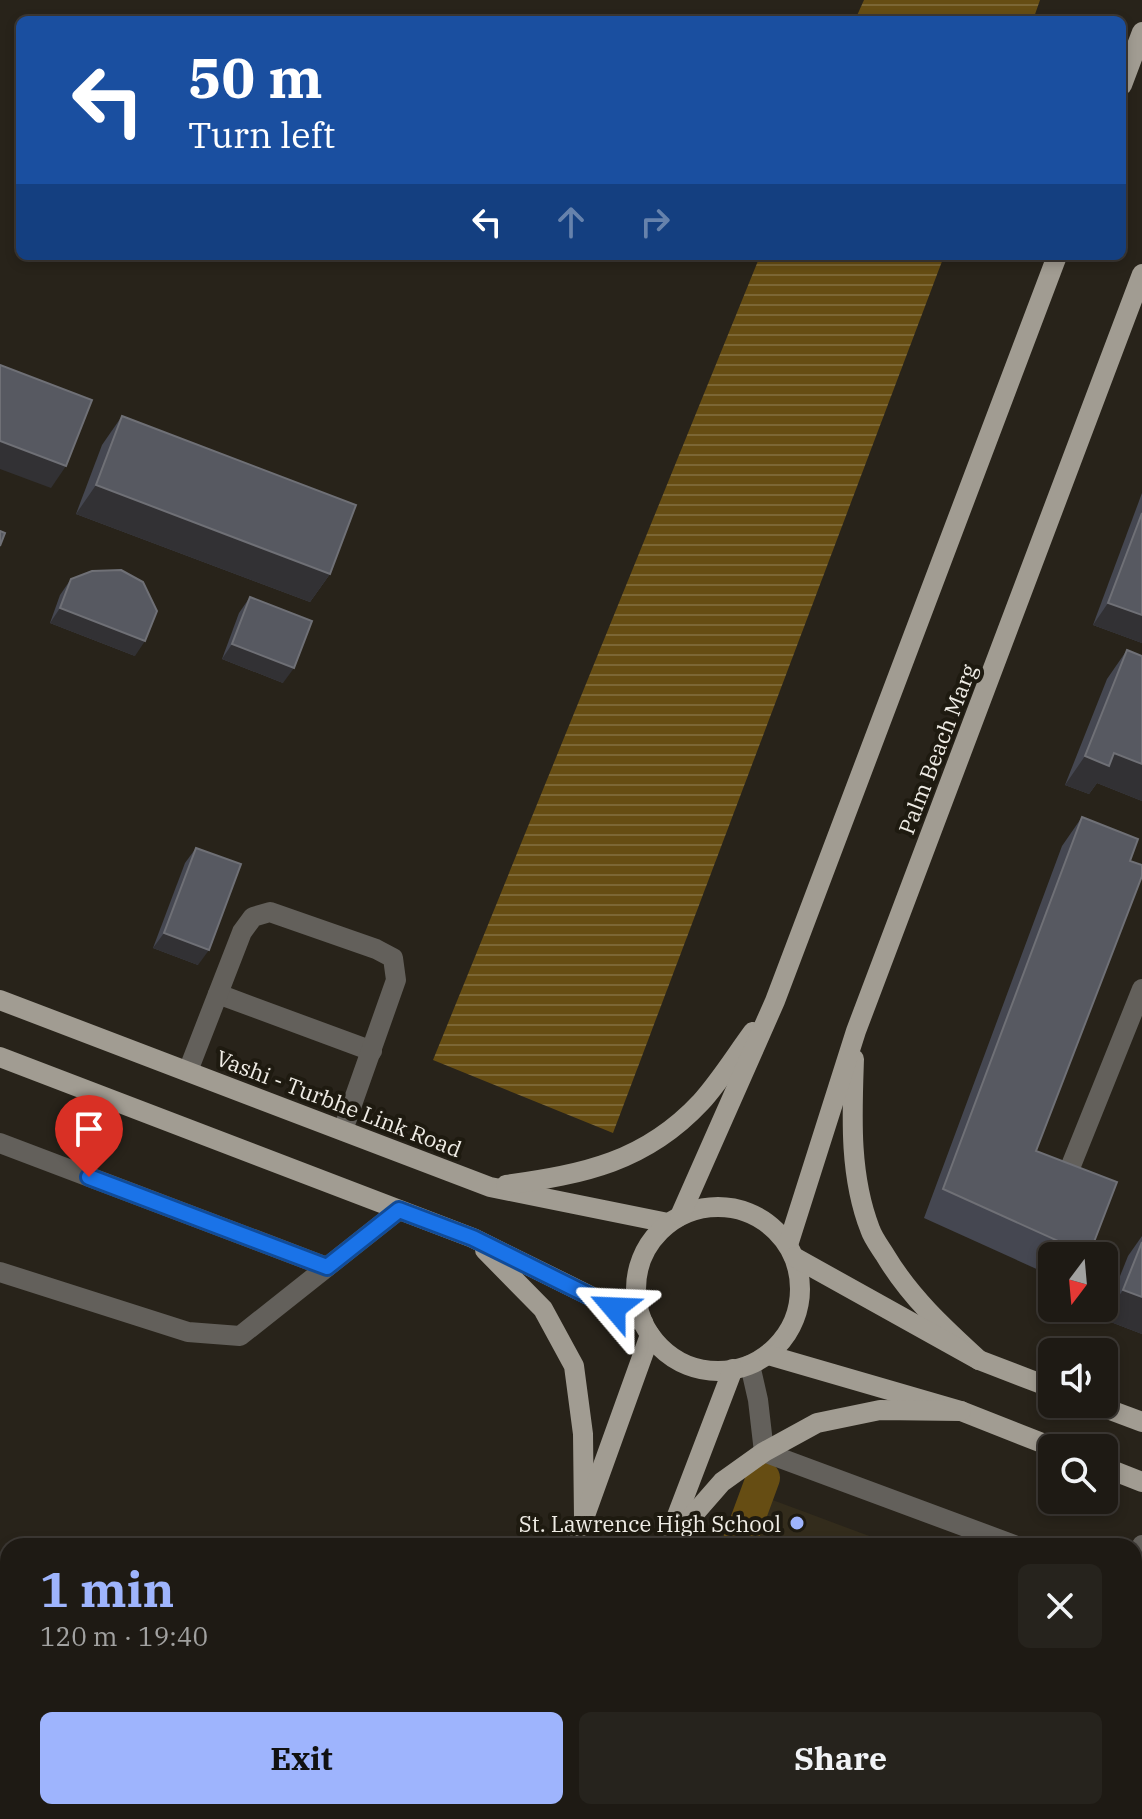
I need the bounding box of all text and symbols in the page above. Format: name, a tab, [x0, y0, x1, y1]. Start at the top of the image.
text: 50 m	[188, 41, 323, 113]
icon: left	[56, 48, 160, 152]
text: Turn left	[188, 111, 335, 158]
icon: left	[465, 200, 509, 244]
icon: ahead	[549, 200, 593, 244]
icon: right	[633, 200, 677, 244]
street label: Palm Beach Marg	[891, 660, 983, 838]
street label: Vashi - Turbhe Link Road	[212, 1043, 466, 1163]
pin	[55, 1095, 123, 1177]
icon: arrive	[67, 1107, 111, 1151]
north arrow	[1038, 1242, 1118, 1322]
map controls	[1038, 1242, 1118, 1514]
position arrow	[572, 1266, 656, 1350]
button: sound	[1038, 1338, 1118, 1418]
button: search	[1038, 1434, 1118, 1514]
place label: St. Lawrence High School	[519, 1509, 781, 1538]
marker: St. Lawrence High School	[788, 1514, 806, 1532]
text: 1 min	[40, 1558, 174, 1620]
button: close	[1018, 1564, 1102, 1648]
text: 120 m · 19:40	[40, 1619, 208, 1653]
button: Exit	[40, 1712, 563, 1804]
button: Share	[579, 1712, 1102, 1804]

